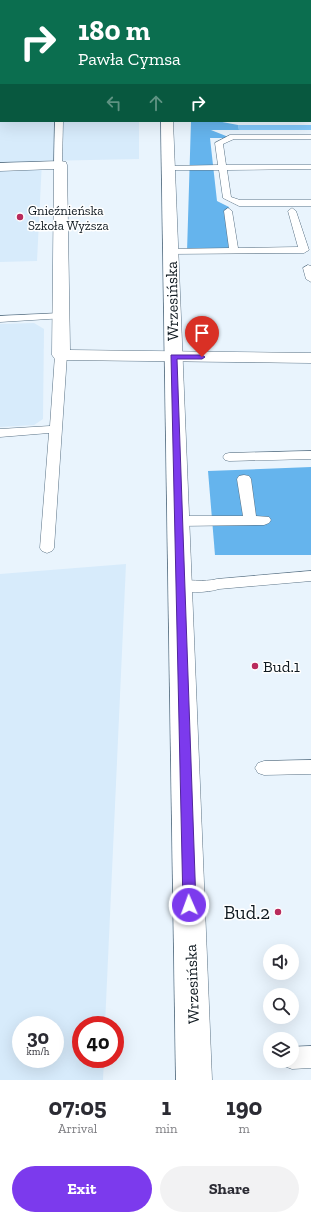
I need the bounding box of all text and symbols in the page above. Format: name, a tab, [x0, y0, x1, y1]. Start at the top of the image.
text: 180 m	[78, 14, 150, 47]
icon: right	[12, 16, 64, 68]
text: Pawła Cymsa	[78, 48, 181, 70]
icon: left	[103, 92, 125, 114]
icon: ahead	[145, 92, 167, 114]
icon: right	[187, 92, 209, 114]
place label: Gnieźnieńska Szkoła Wyższa	[28, 203, 110, 233]
marker: Gnieźnieńska Szkoła Wyższa	[15, 212, 25, 222]
street label: Wrzesińska	[162, 261, 182, 341]
pin	[185, 316, 219, 357]
icon: arrive	[191, 322, 213, 344]
place label: Bud.1	[263, 657, 300, 676]
marker: Bud.1	[250, 661, 260, 671]
position arrow	[168, 884, 210, 926]
place label: Bud.2	[224, 901, 270, 924]
marker: Bud.2	[273, 907, 283, 917]
street label: Wrzesińska	[181, 944, 203, 1024]
map controls	[263, 944, 299, 1068]
button: sound	[263, 944, 299, 980]
button: search	[263, 988, 299, 1024]
speed limit sign: 40	[72, 1016, 124, 1068]
text: 30	[27, 1025, 49, 1049]
button: layers	[263, 1032, 299, 1068]
text: km/h	[27, 1046, 49, 1058]
text: 07:05	[49, 1092, 107, 1121]
text: 1	[161, 1092, 171, 1121]
text: 190	[226, 1092, 262, 1121]
text: Arrival	[58, 1121, 97, 1136]
text: min	[155, 1121, 177, 1136]
text: m	[239, 1121, 250, 1136]
button: Exit	[12, 1166, 152, 1212]
button: Share	[160, 1166, 299, 1212]

